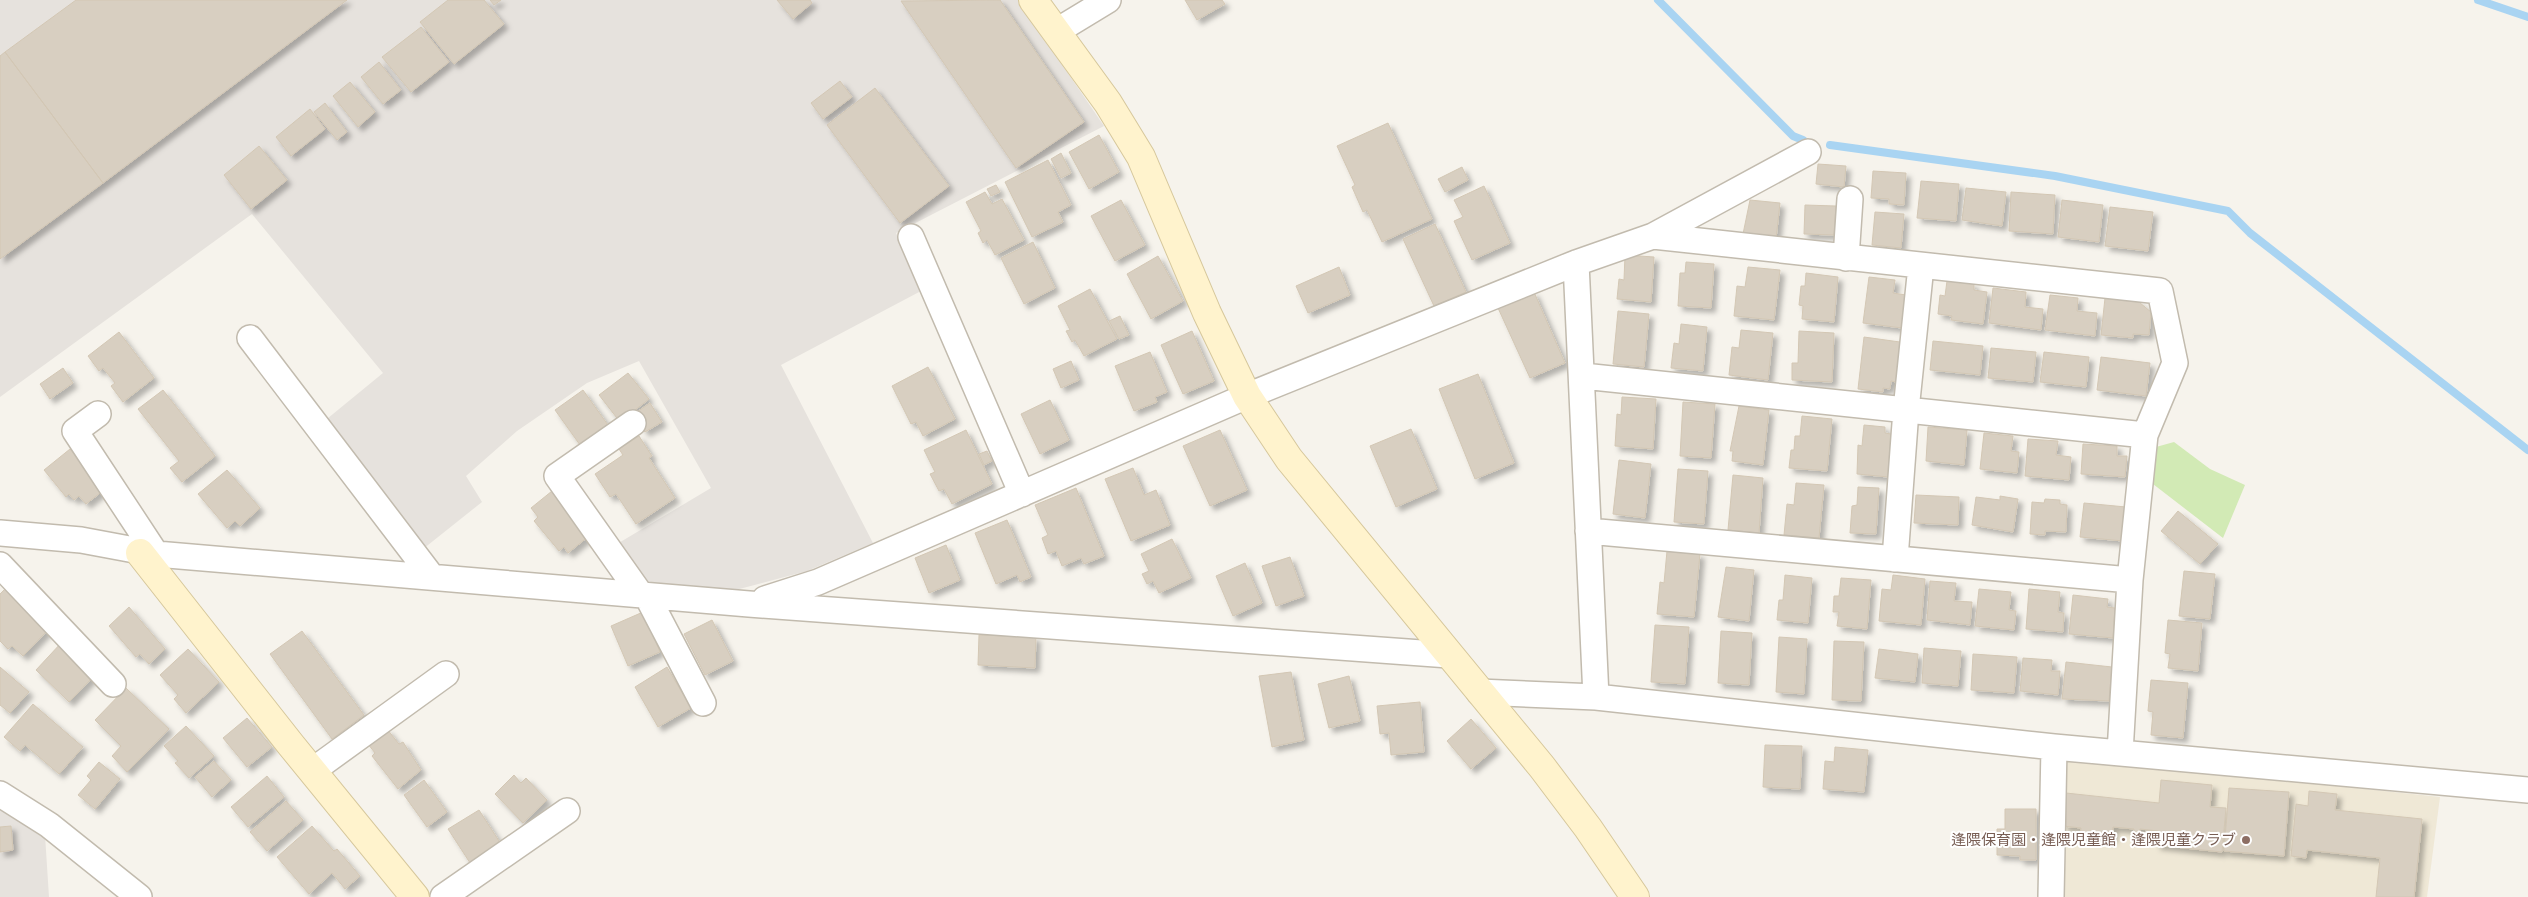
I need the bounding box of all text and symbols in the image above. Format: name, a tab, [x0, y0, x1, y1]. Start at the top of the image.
place label: 逢隈保育園・逢隈児童館・逢隈児童クラブ	[1951, 830, 2236, 848]
marker: 逢隈保育園・逢隈児童館・逢隈児童クラブ	[2240, 834, 2252, 846]

